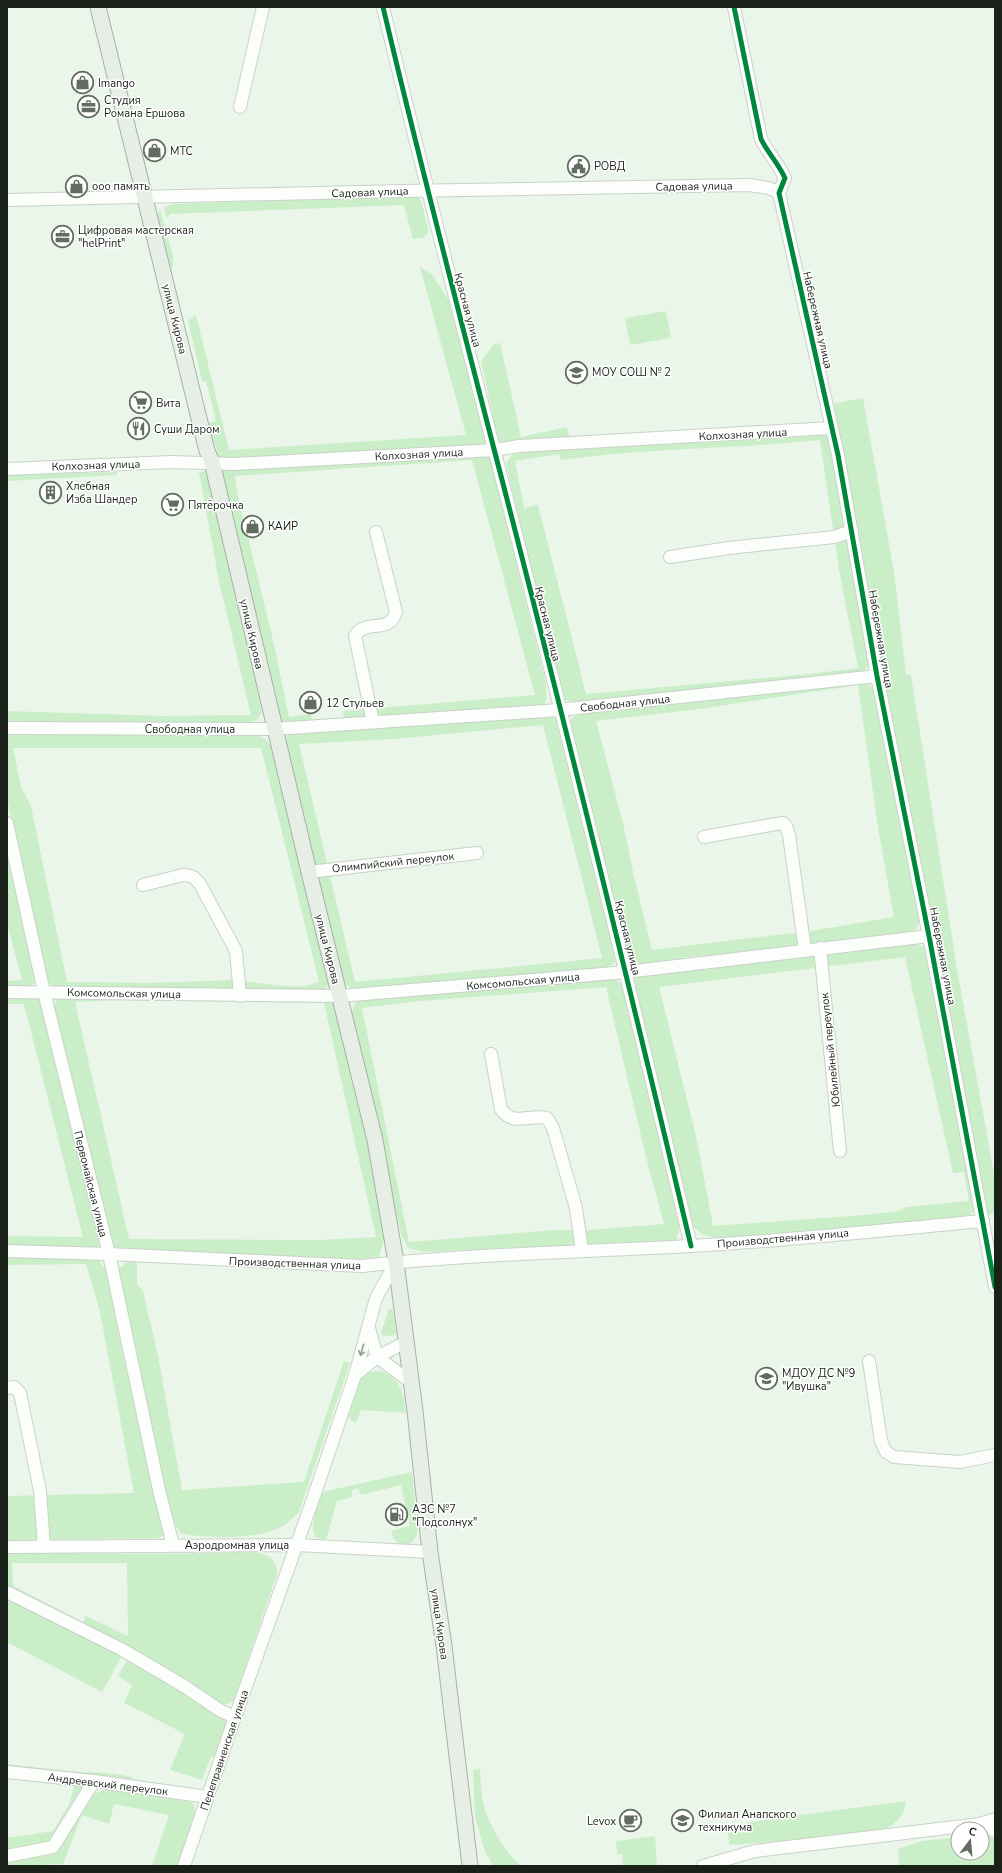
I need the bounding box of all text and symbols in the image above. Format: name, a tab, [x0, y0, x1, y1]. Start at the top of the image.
shop icon: Imango	[69, 70, 95, 96]
place label: Imango	[98, 76, 135, 91]
office icon: Студия Романа Ершова	[76, 93, 102, 119]
place label: Студия Романа Ершова	[104, 93, 185, 121]
shop icon: МТС	[141, 138, 167, 164]
place label: МТС	[170, 144, 193, 159]
public building icon: РОВД	[565, 153, 591, 179]
place label: РОВД	[594, 159, 626, 174]
shop icon: ооо память	[63, 173, 89, 199]
street label: Садовая улица	[655, 178, 733, 195]
place label: ооо память	[92, 179, 150, 194]
street label: Садовая улица	[331, 184, 409, 201]
office icon: Цифровая мастерская "helPrint"	[49, 223, 75, 249]
place label: Цифровая мастерская "helPrint"	[78, 223, 194, 251]
street label: Набережная улица	[799, 270, 836, 370]
street label: Красная улица	[450, 271, 485, 349]
street label: улица Кирова	[159, 283, 190, 356]
school or university icon: МОУ СОШ № 2	[563, 359, 589, 385]
place label: МОУ СОШ № 2	[592, 365, 671, 380]
supermarket icon: Вита	[127, 390, 153, 416]
place label: Вита	[156, 396, 181, 411]
restaurant icon: Суши Даром	[125, 416, 151, 442]
place label: Суши Даром	[154, 422, 220, 437]
street label: Колхозная улица	[698, 425, 788, 444]
street label: Колхозная улица	[374, 445, 464, 464]
street label: Колхозная улица	[51, 456, 141, 475]
building icon: Хлебная Изба Шандер	[38, 479, 64, 505]
place label: Хлебная Изба Шандер	[66, 479, 138, 507]
supermarket icon: Пятёрочка	[159, 492, 185, 518]
place label: Пятёрочка	[188, 498, 244, 513]
shop icon: КАИР	[240, 513, 266, 539]
place label: КАИР	[268, 519, 298, 534]
street label: Красная улица	[531, 585, 564, 663]
street label: Набережная улица	[864, 589, 897, 689]
street label: улица Кирова	[236, 598, 267, 671]
shop icon: 12 Стульев	[297, 690, 323, 716]
street label: Свободная улица	[579, 691, 671, 716]
place label: 12 Стульев	[326, 696, 384, 711]
street label: Свободная улица	[145, 722, 235, 737]
street label: Олимпийский переулок	[331, 849, 455, 876]
street label: Красная улица	[611, 899, 644, 977]
street label: Набережная улица	[926, 906, 959, 1006]
street label: улица Кирова	[312, 913, 343, 986]
street label: Комсомольская улица	[466, 969, 580, 994]
street label: Комсомольская улица	[67, 985, 181, 1002]
street label: Юбилейный переулок	[817, 992, 844, 1108]
street label: Первомайская улица	[70, 1129, 111, 1239]
street label: Производственная улица	[717, 1225, 850, 1252]
street label: Производственная улица	[229, 1254, 361, 1273]
one-way arrow	[358, 1343, 365, 1356]
school or university icon: МДОУ ДС №9 "Ивушка"	[754, 1366, 780, 1392]
place label: МДОУ ДС №9 "Ивушка"	[782, 1366, 855, 1394]
fuel station icon: АЗС №7 "Подсолнух"	[384, 1502, 410, 1528]
place label: АЗС №7 "Подсолнух"	[412, 1502, 477, 1530]
street label: Аэродромная улица	[185, 1538, 289, 1553]
street label: улица Кирова	[427, 1588, 452, 1661]
street label: Переправненская улица	[197, 1688, 252, 1813]
street label: Андреевский переулок	[47, 1770, 169, 1799]
school or university icon: Филиал Анапского техникума	[669, 1807, 695, 1833]
place label: Филиал Анапского техникума	[698, 1807, 797, 1835]
cafe icon: Levox	[618, 1808, 644, 1834]
place label: Levox	[587, 1814, 616, 1829]
north arrow	[950, 1821, 990, 1861]
text: С	[967, 1824, 979, 1840]

